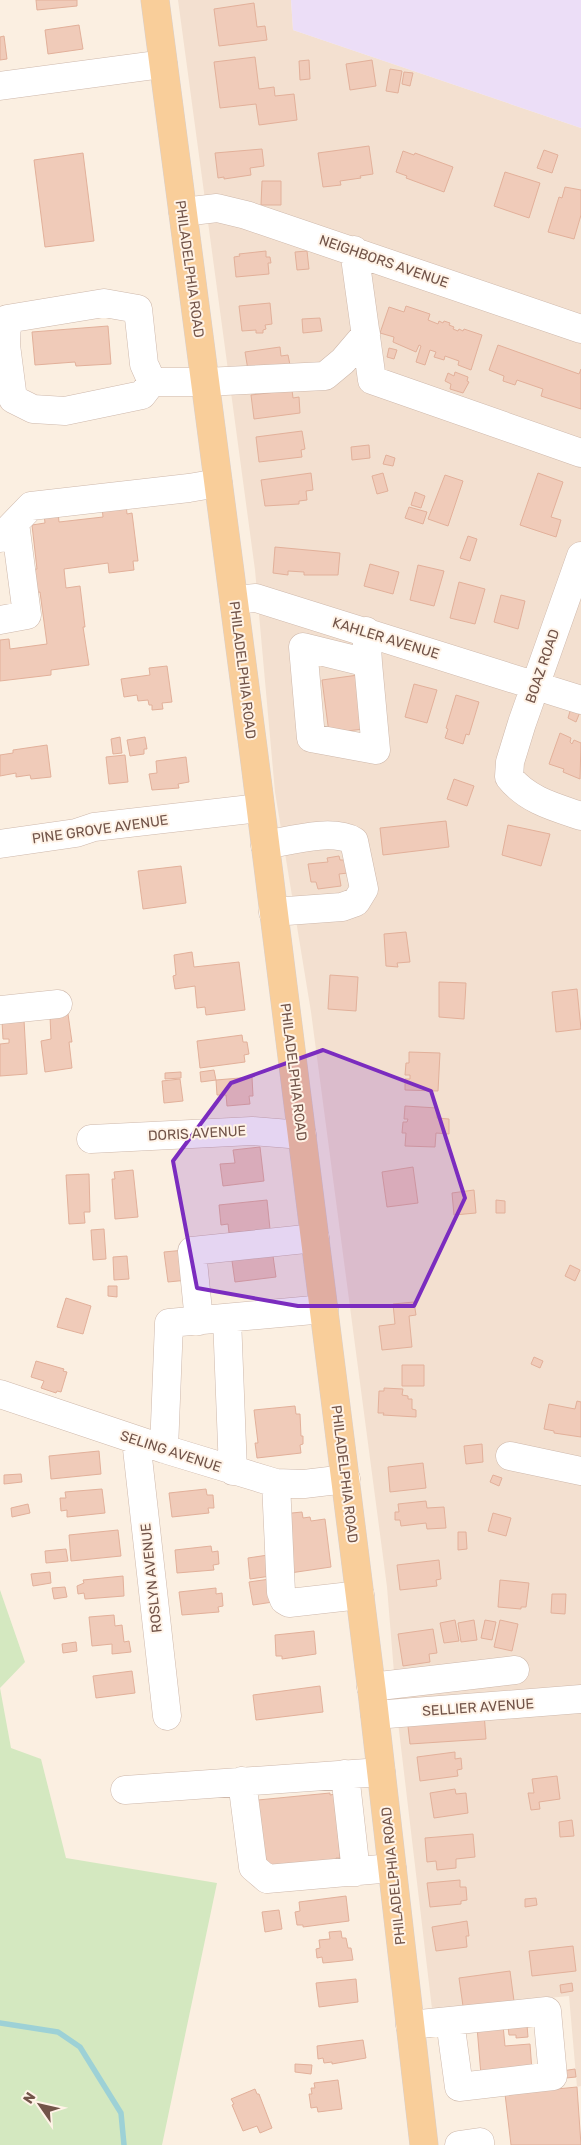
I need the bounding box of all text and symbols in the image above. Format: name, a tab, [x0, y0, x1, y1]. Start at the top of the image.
street label: PHILADELPHIA ROAD	[171, 199, 208, 339]
street label: NEIGHBORS AVENUE	[317, 231, 451, 292]
street label: PHILADELPHIA ROAD	[226, 600, 259, 740]
street label: KAHLER AVENUE	[330, 614, 441, 663]
street label: BOAZ ROAD	[522, 627, 563, 705]
street label: PINE GROVE AVENUE	[31, 812, 169, 847]
street label: PHILADELPHIA ROAD	[277, 1002, 310, 1142]
street label: DORIS AVENUE	[148, 1122, 247, 1145]
street label: PHILADELPHIA ROAD	[328, 1404, 361, 1544]
street label: SELING AVENUE	[118, 1427, 224, 1476]
street label: ROSLYN AVENUE	[137, 1522, 166, 1634]
street label: SELLIER AVENUE	[422, 1695, 534, 1720]
street label: PHILADELPHIA ROAD	[378, 1806, 409, 1946]
north arrow	[15, 2080, 65, 2130]
text: N	[20, 2089, 40, 2107]

